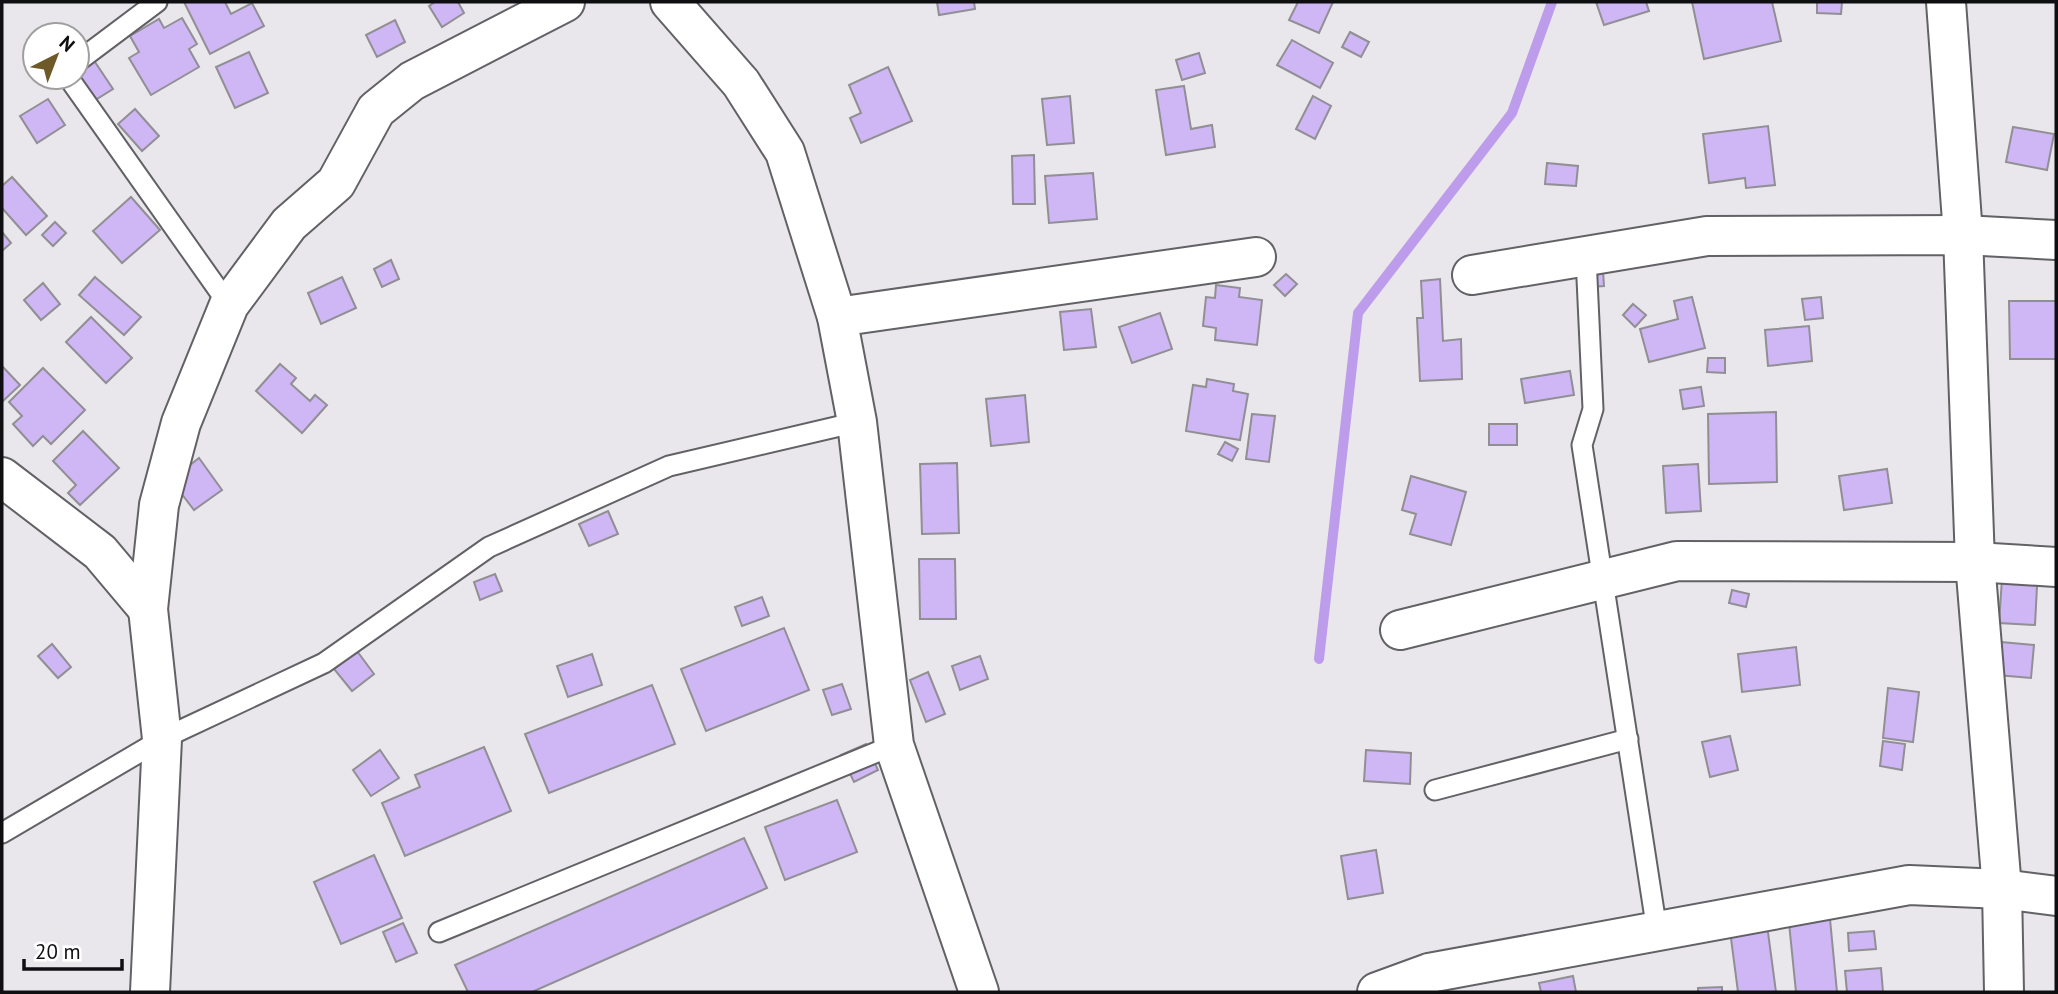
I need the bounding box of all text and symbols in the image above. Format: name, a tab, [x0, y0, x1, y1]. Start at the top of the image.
north arrow	[21, 21, 91, 91]
text: N	[55, 30, 80, 56]
scale bar	[24, 928, 122, 972]
text: 20 m	[35, 938, 81, 965]

